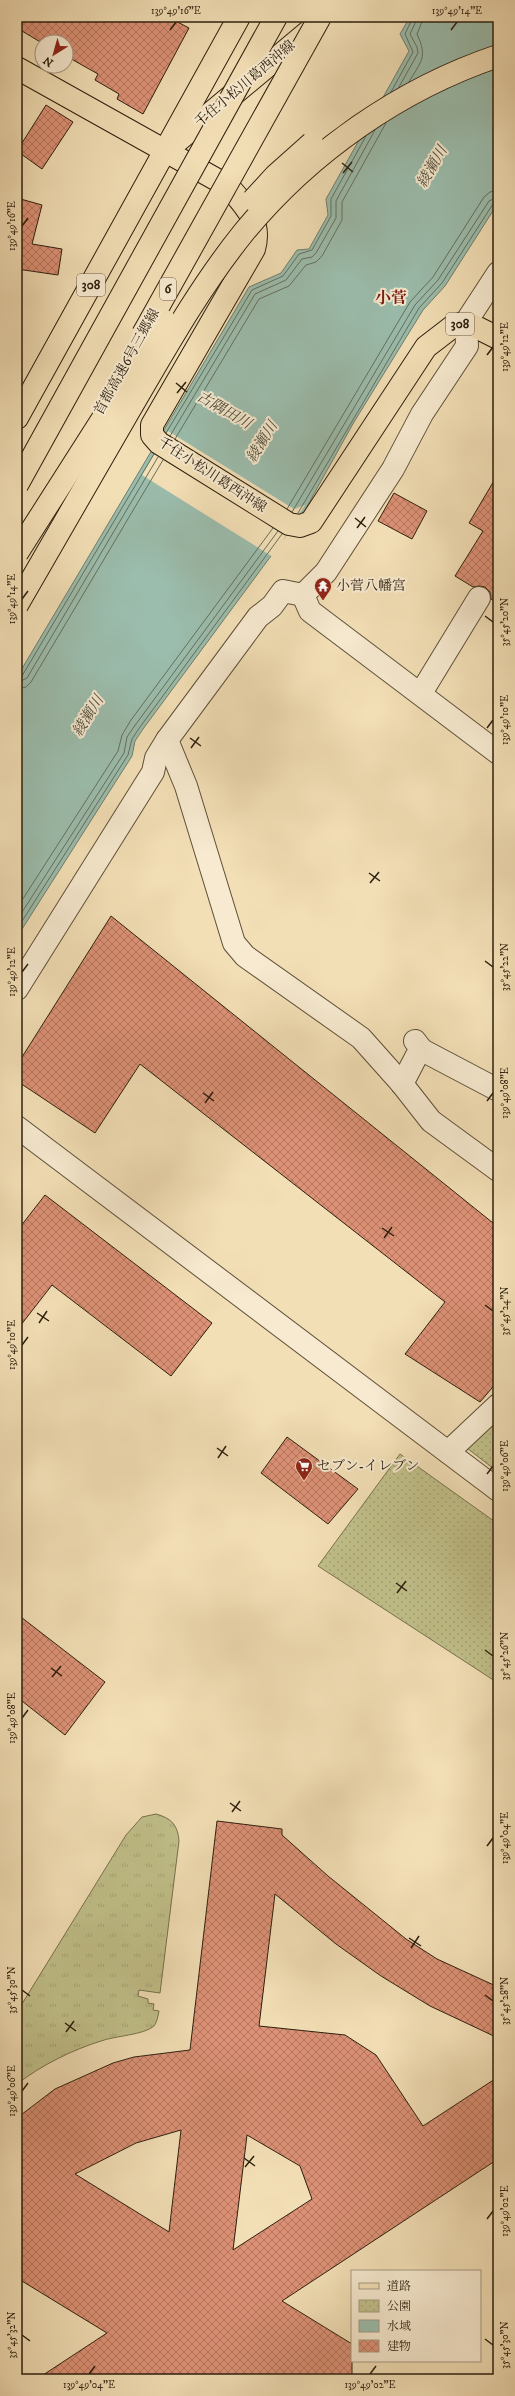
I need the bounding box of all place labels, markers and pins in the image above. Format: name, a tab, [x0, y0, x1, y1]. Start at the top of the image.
temple icon: 小菅八幡宮	[313, 576, 333, 601]
place label: 小菅八幡宮	[336, 577, 406, 595]
supermarket icon: セブン-イレブン	[294, 1456, 314, 1481]
place label: セブン-イレブン	[317, 1457, 420, 1475]

